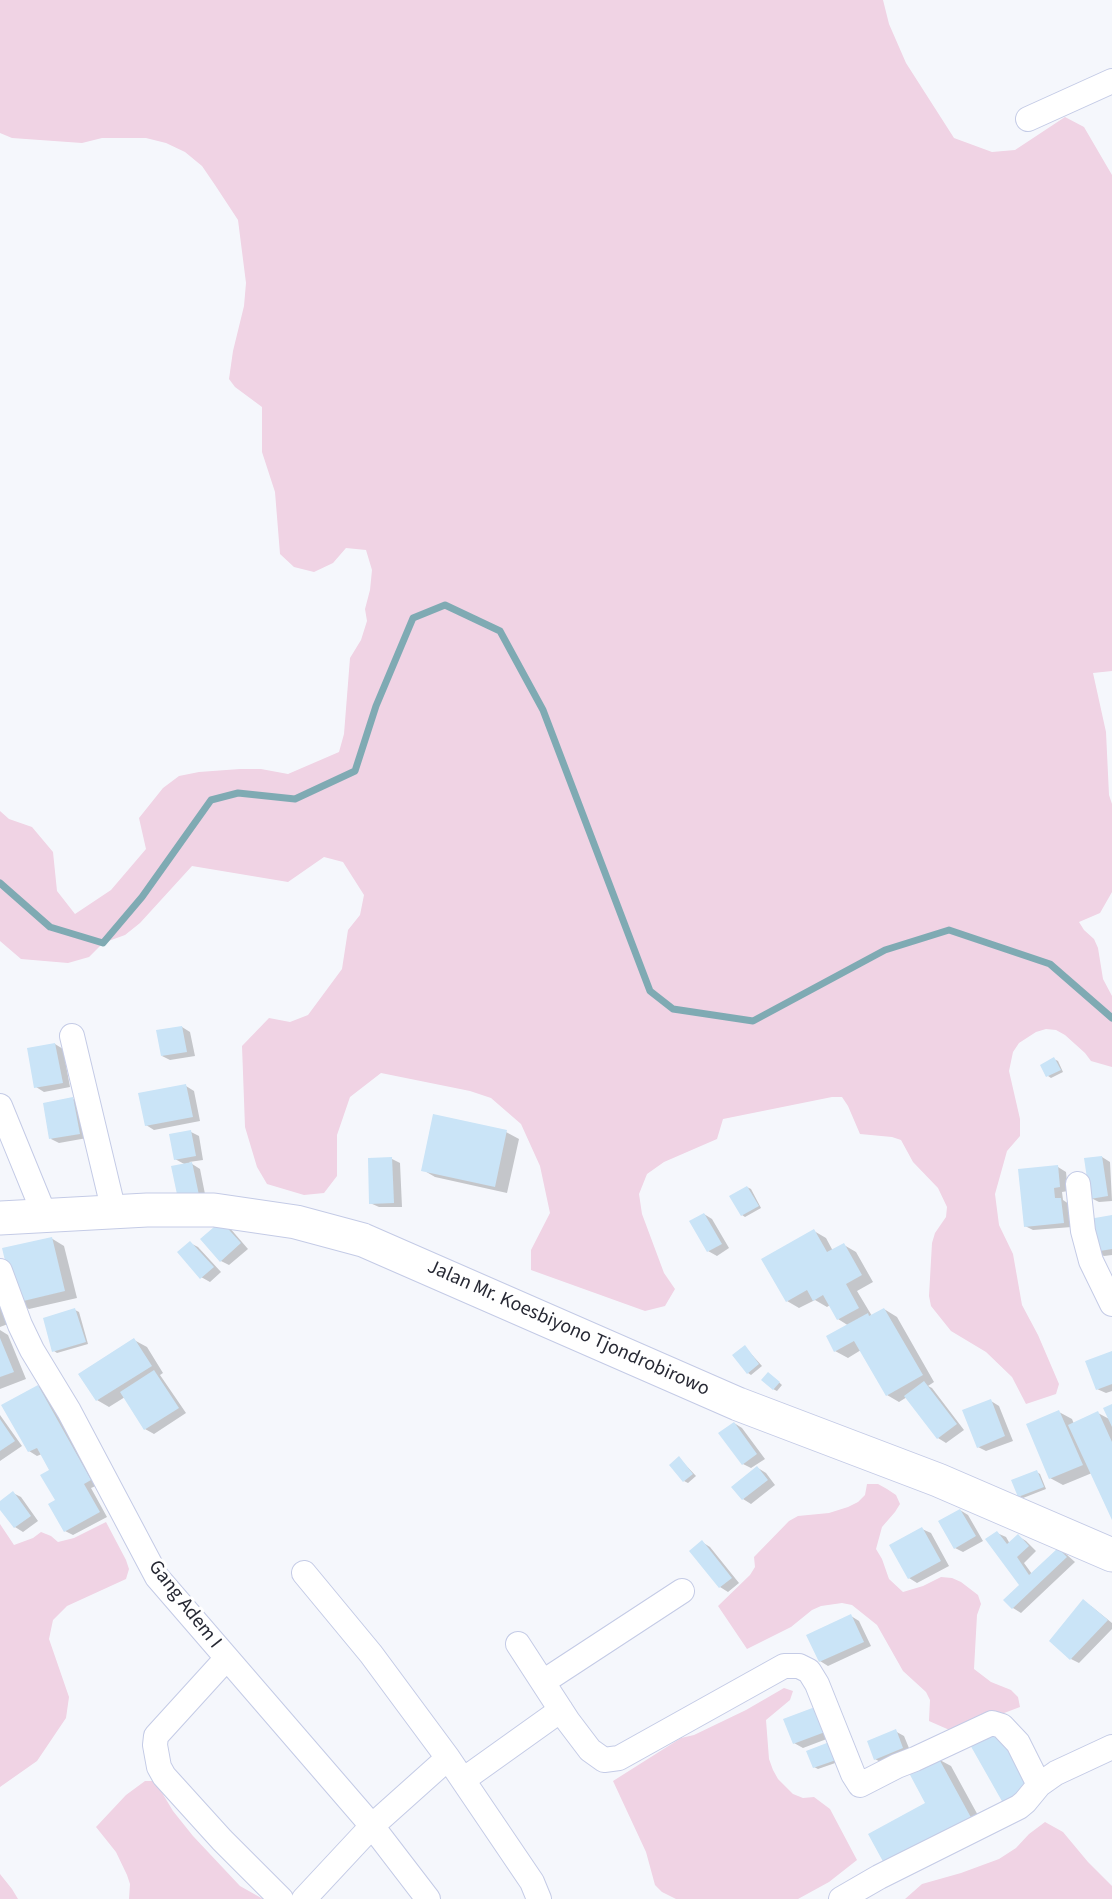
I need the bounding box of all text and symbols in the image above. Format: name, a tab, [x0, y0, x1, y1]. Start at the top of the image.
street label: Jalan Mr. Koesbiyono Tjondrobirowo	[423, 1256, 713, 1402]
street label: Gang Adem I	[142, 1556, 226, 1654]

